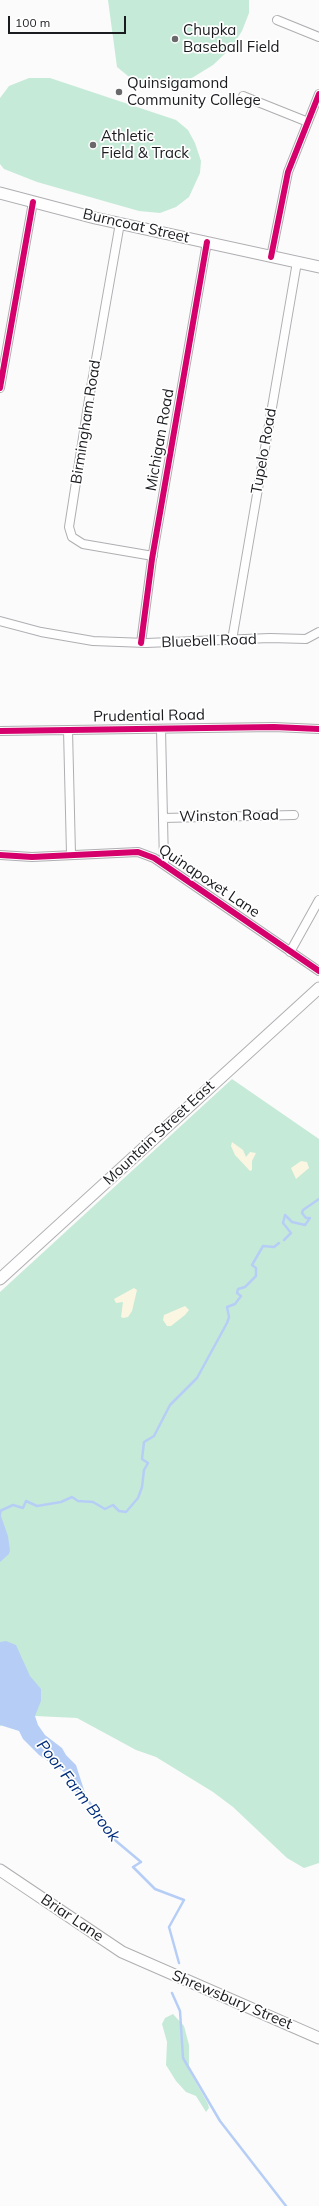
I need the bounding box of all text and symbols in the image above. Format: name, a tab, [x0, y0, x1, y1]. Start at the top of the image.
scale bar	[10, 8, 128, 34]
text: 100 m	[15, 15, 50, 30]
place label: Chupka Baseball Field	[183, 21, 280, 56]
marker: Chupka Baseball Field	[170, 34, 180, 44]
place label: Quinsigamond Community College	[127, 74, 261, 109]
marker: Quinsigamond Community College	[114, 87, 124, 97]
place label: Athletic Field & Track	[101, 127, 189, 162]
marker: Athletic Field & Track	[88, 140, 98, 150]
street label: Burncoat Street	[81, 205, 191, 247]
street label: Birmingham Road	[67, 359, 105, 485]
street label: Michigan Road	[142, 387, 178, 493]
street label: Tupelo Road	[248, 407, 280, 495]
street label: Bluebell Road	[161, 630, 257, 652]
street label: Prudential Road	[93, 706, 205, 726]
street label: Winston Road	[179, 806, 279, 826]
street label: Quinapoxet Lane	[155, 840, 263, 922]
street label: Mountain Street East	[100, 1077, 218, 1189]
water label: Poor Farm Brook	[32, 1736, 124, 1846]
street label: Briar Lane	[37, 1890, 107, 1946]
street label: Shrewsbury Street	[169, 1967, 295, 2033]

